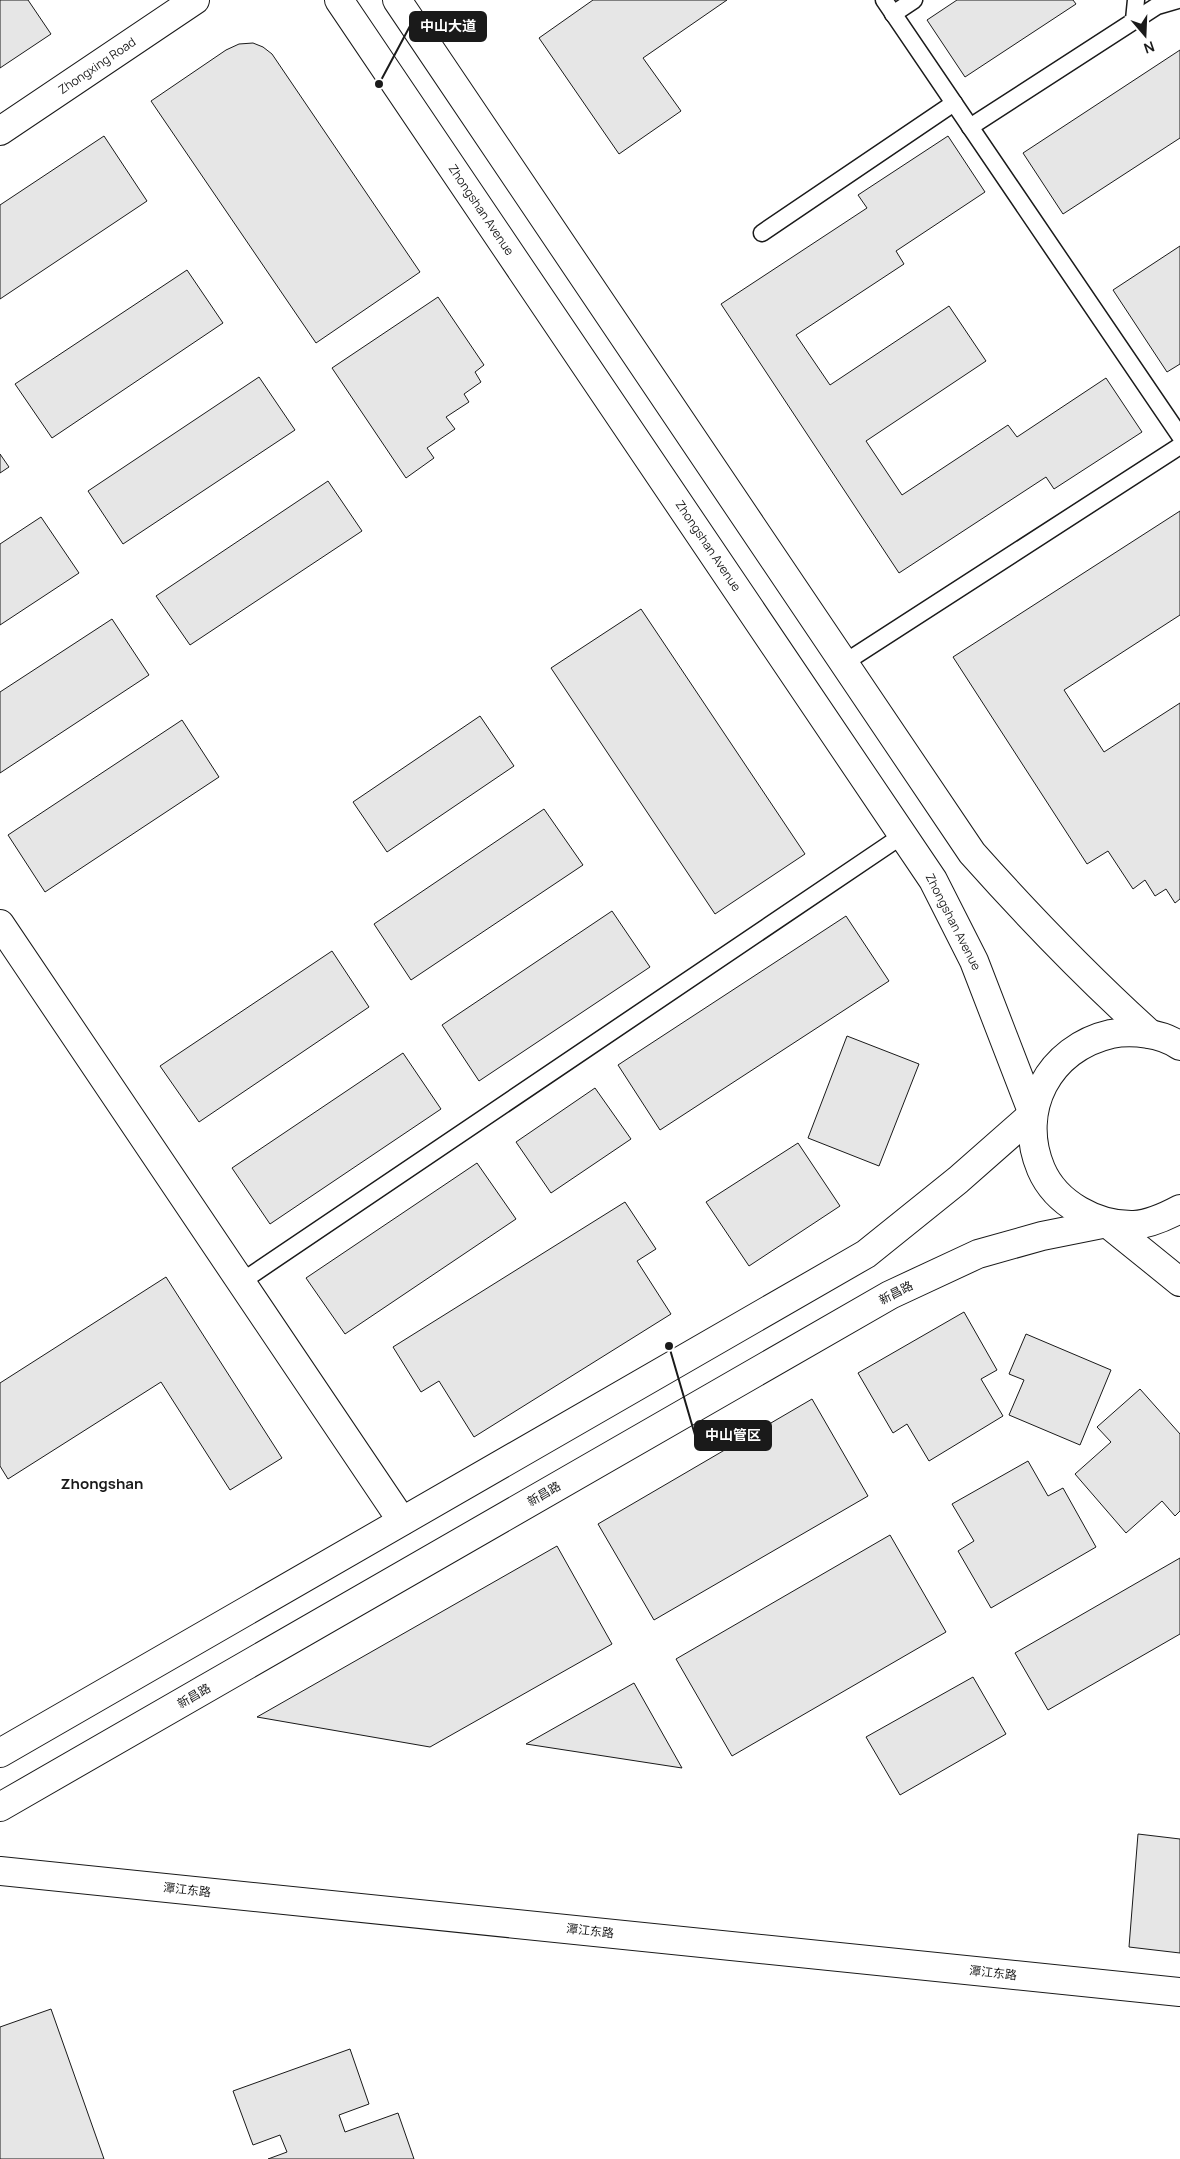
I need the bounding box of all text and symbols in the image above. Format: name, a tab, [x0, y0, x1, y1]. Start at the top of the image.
north arrow	[1120, 10, 1170, 60]
callout: 中山大道	[410, 12, 486, 41]
text: 中山大道	[420, 16, 476, 35]
street label: Zhongxing Road	[55, 33, 139, 98]
text: N	[1142, 37, 1157, 58]
street label: Zhongshan Avenue	[445, 161, 518, 259]
street label: Zhongshan Avenue	[672, 497, 745, 595]
street label: Zhongshan Avenue	[922, 870, 985, 973]
street label: 新昌路	[876, 1277, 916, 1308]
callout: 中山管区	[695, 1421, 771, 1450]
text: 中山管区	[705, 1425, 761, 1444]
district label: Zhongshan	[61, 1473, 143, 1494]
street label: 新昌路	[524, 1477, 564, 1510]
street label: 新昌路	[174, 1679, 214, 1712]
street label: 潭江东路	[162, 1879, 212, 1900]
street label: 潭江东路	[565, 1920, 615, 1941]
street label: 潭江东路	[968, 1962, 1018, 1983]

